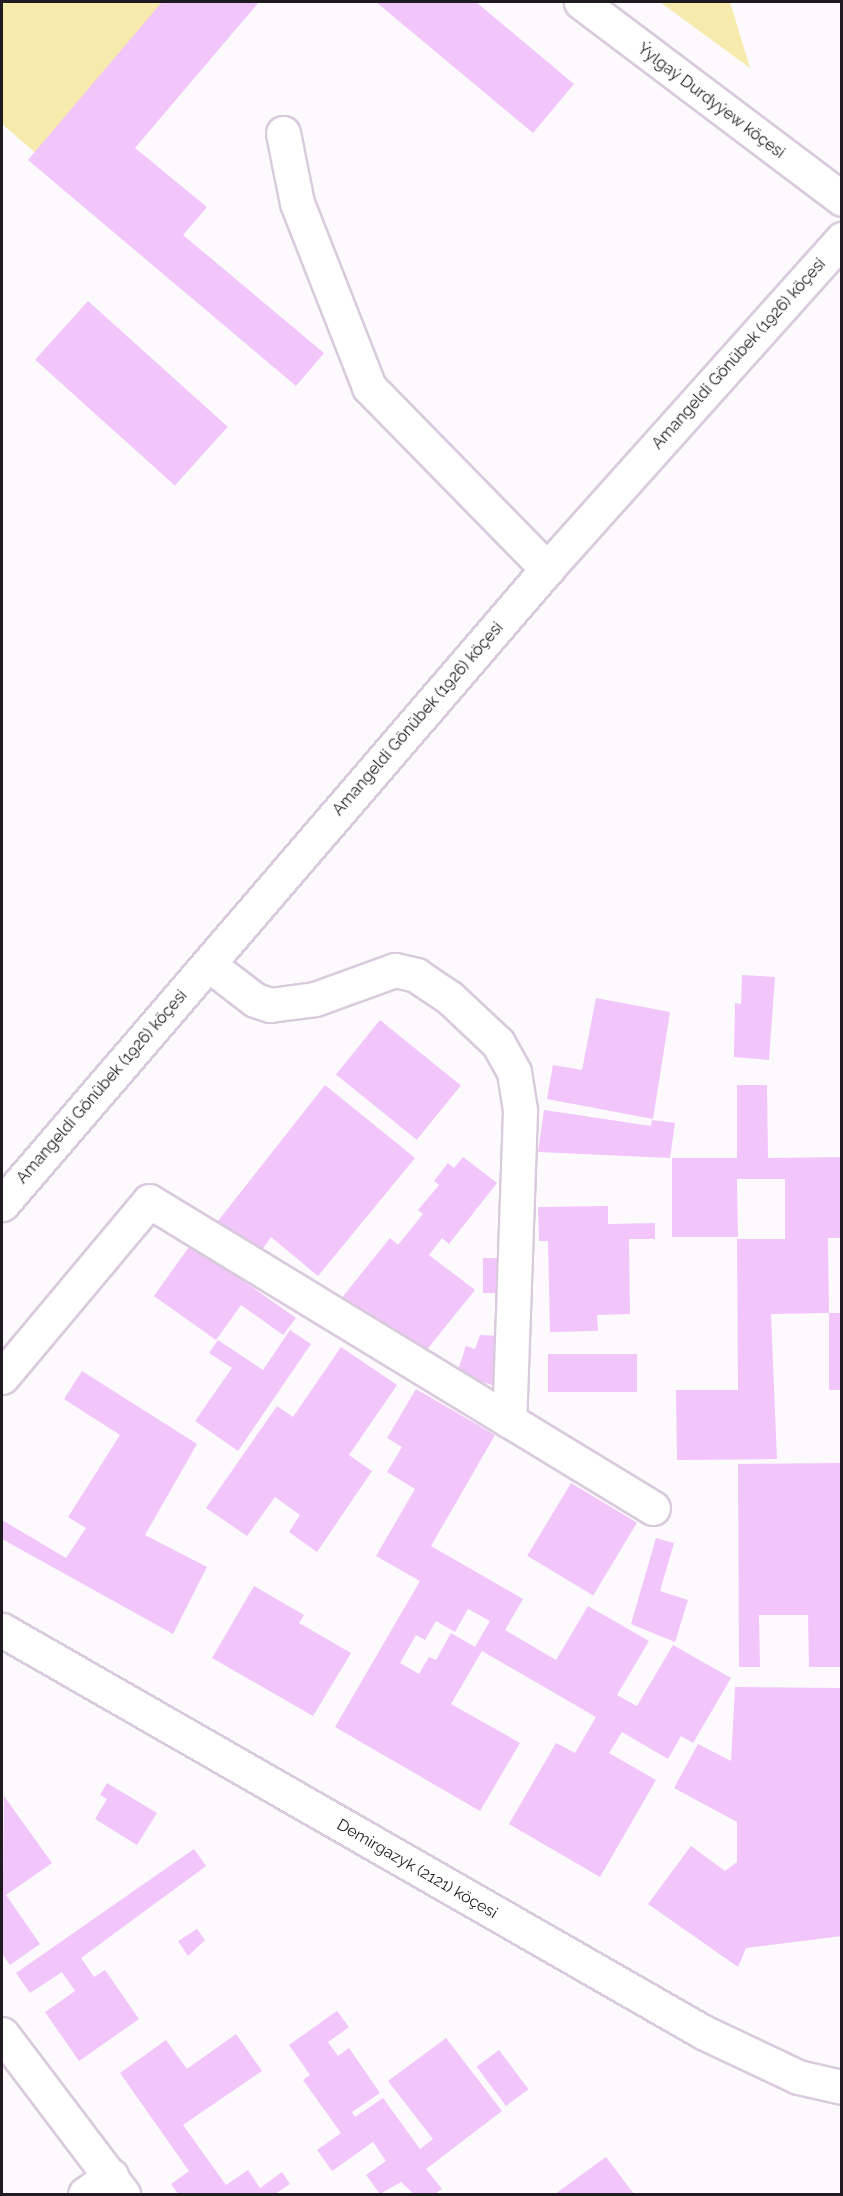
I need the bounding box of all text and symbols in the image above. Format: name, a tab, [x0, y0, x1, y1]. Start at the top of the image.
street label: Ýylgaý Durdyýew köçesi	[633, 39, 789, 163]
street label: Amangeldi Gönübek (1926) köçesi	[648, 255, 830, 453]
street label: Amangeldi Gönübek (1926) köçesi	[329, 618, 507, 820]
street label: Amangeldi Gönübek (1926) köçesi	[13, 986, 191, 1188]
street label: Demirgazyk (2121) köçesi	[333, 1815, 501, 1923]

